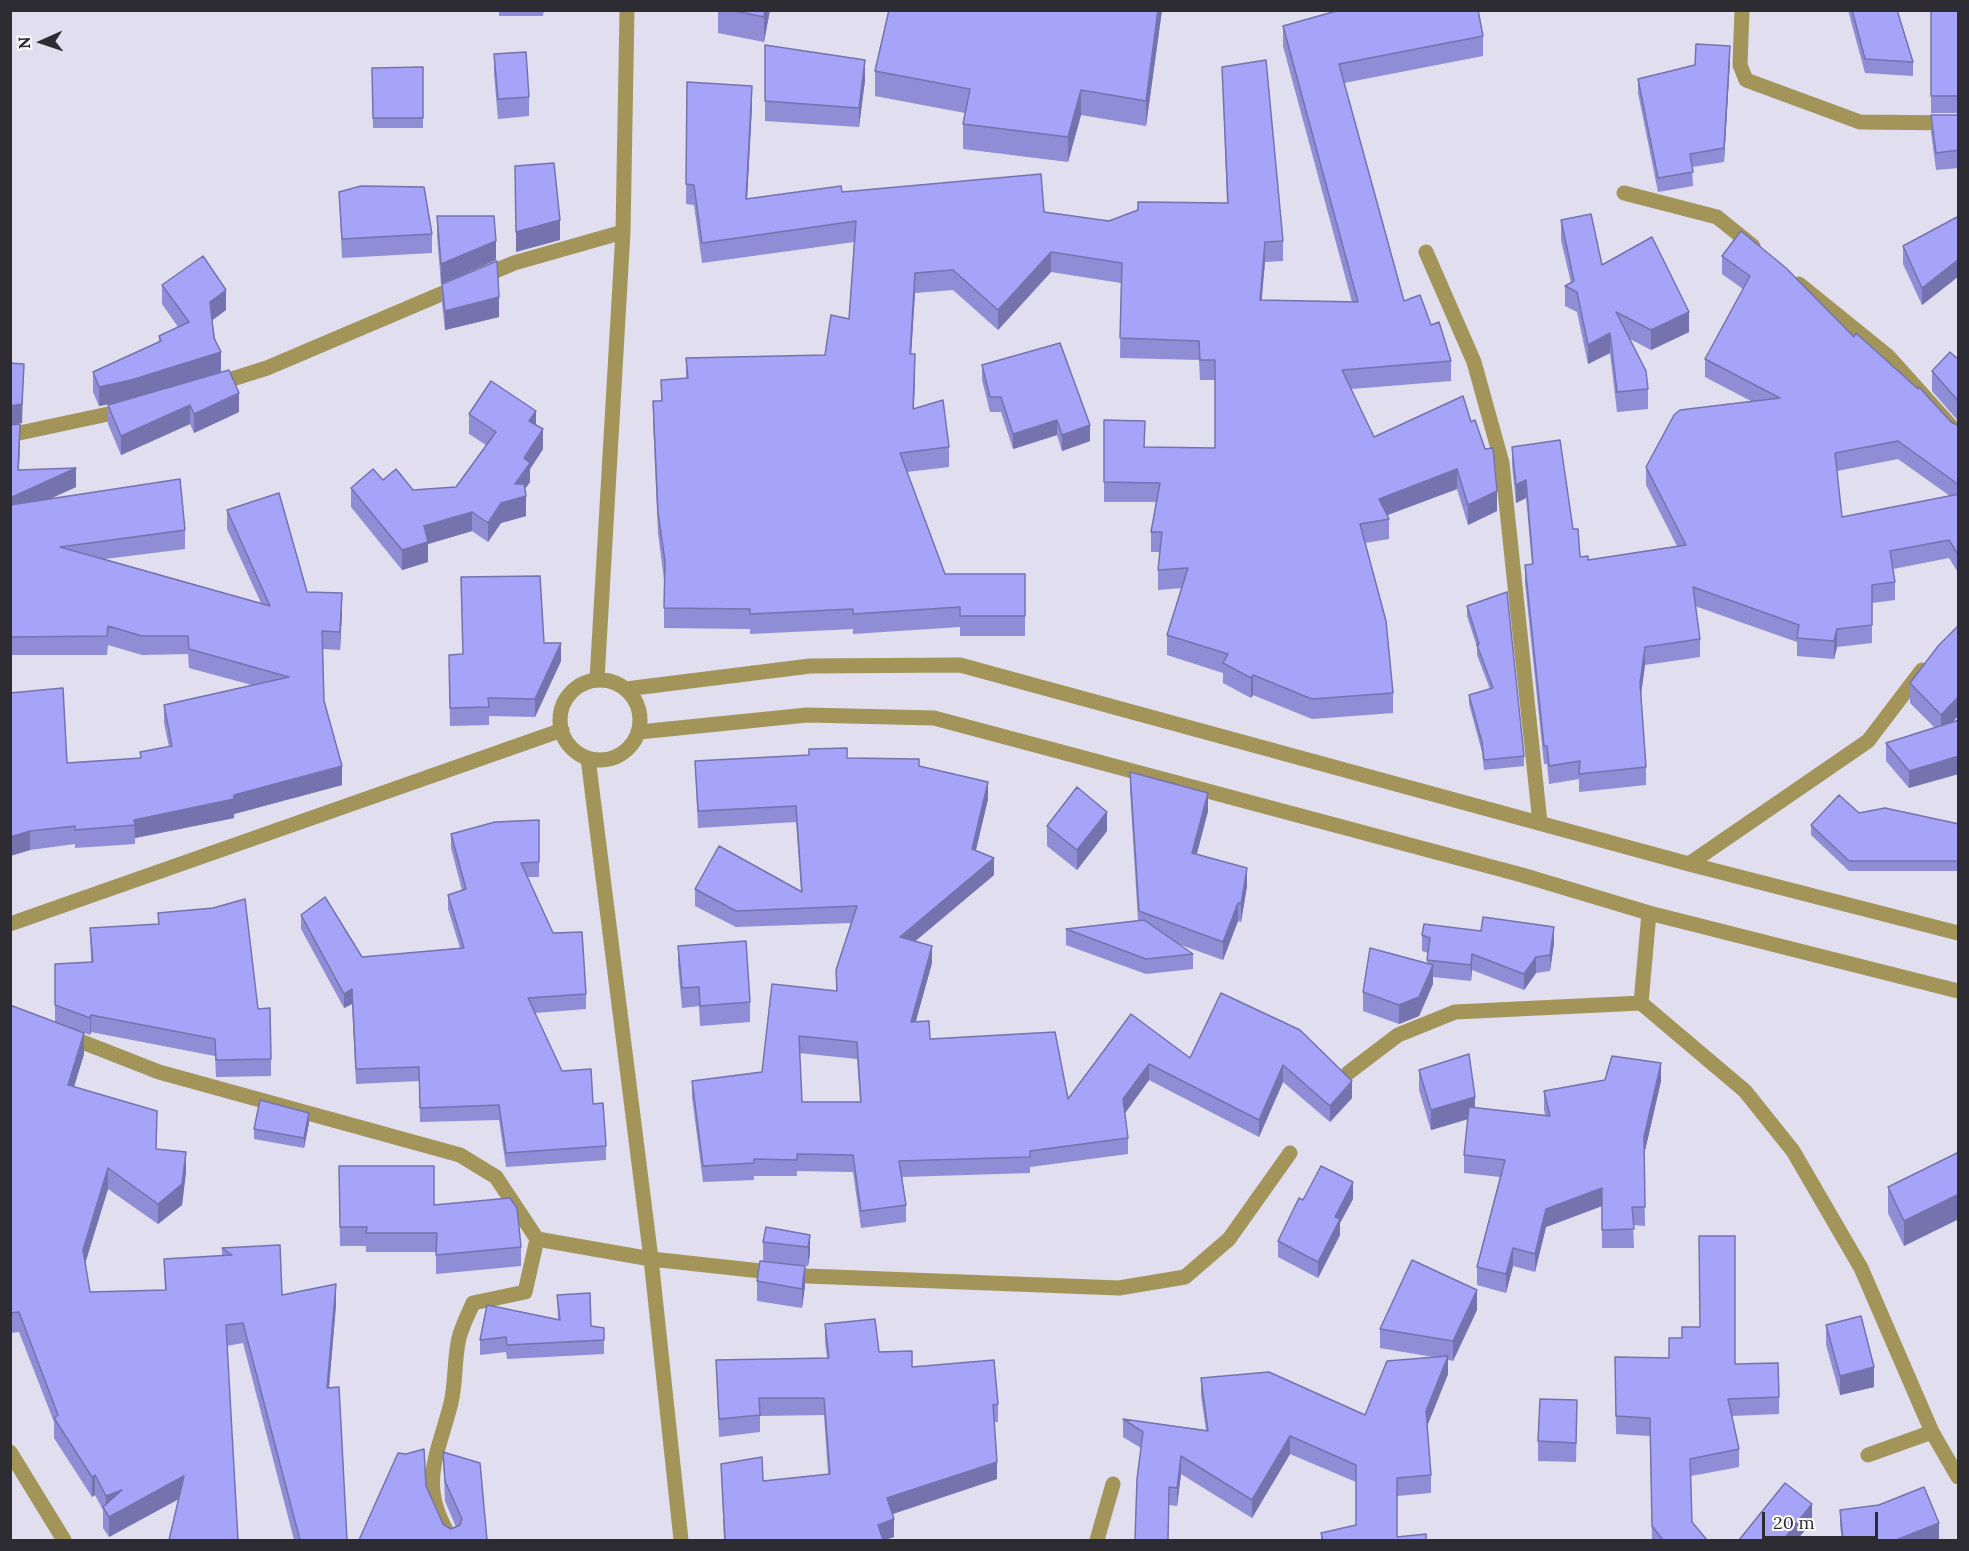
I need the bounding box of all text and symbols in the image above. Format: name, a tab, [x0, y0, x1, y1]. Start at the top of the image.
north arrow	[12, 12, 72, 72]
text: N	[14, 36, 34, 50]
scale bar	[1765, 1500, 1880, 1538]
text: 20 m	[1773, 1511, 1815, 1534]

